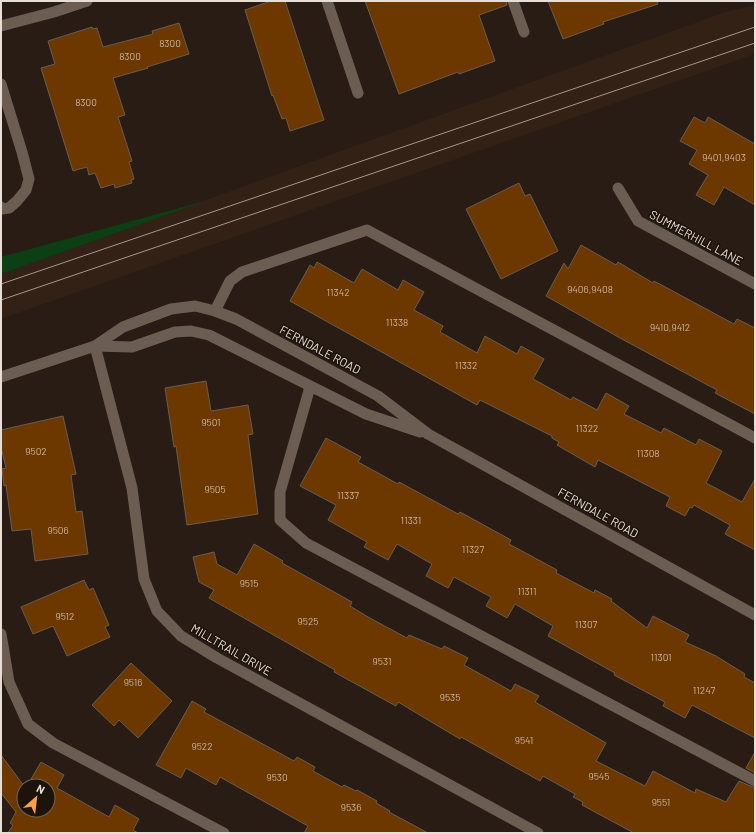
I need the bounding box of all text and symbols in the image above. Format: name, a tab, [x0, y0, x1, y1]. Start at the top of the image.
house number: 8300	[159, 37, 181, 49]
house number: 8300	[119, 50, 141, 62]
house number: 8300	[75, 96, 97, 108]
house number: 9401,9403	[702, 151, 746, 163]
street label: SUMMERHILL LANE	[648, 207, 745, 268]
house number: 9406,9408	[567, 283, 613, 295]
house number: 11342	[326, 286, 350, 298]
house number: 11338	[386, 316, 408, 328]
house number: 9410,9412	[650, 321, 690, 333]
street label: FERNDALE ROAD	[278, 322, 363, 376]
house number: 11332	[455, 359, 477, 371]
house number: 9501	[201, 416, 221, 428]
house number: 11322	[576, 422, 598, 434]
house number: 9502	[25, 445, 47, 457]
house number: 11308	[636, 447, 660, 459]
house number: 9505	[204, 483, 226, 495]
street label: FERNDALE ROAD	[556, 484, 641, 540]
house number: 11337	[337, 489, 359, 501]
house number: 11331	[401, 514, 421, 526]
house number: 9506	[47, 524, 69, 536]
house number: 11327	[462, 543, 484, 555]
house number: 9515	[240, 577, 258, 589]
house number: 11311	[517, 585, 537, 597]
house number: 9512	[56, 610, 74, 622]
house number: 9525	[298, 615, 318, 627]
house number: 11307	[575, 618, 598, 630]
street label: MILLTRAIL DRIVE	[189, 620, 274, 678]
house number: 11301	[650, 651, 672, 663]
house number: 9531	[373, 655, 391, 667]
house number: 9516	[124, 676, 142, 688]
house number: 11247	[693, 684, 715, 696]
house number: 9535	[440, 691, 460, 703]
house number: 9541	[515, 734, 533, 746]
house number: 9522	[191, 740, 213, 752]
house number: 9545	[589, 770, 610, 782]
house number: 9530	[266, 771, 288, 783]
north arrow	[16, 778, 56, 818]
text: N	[35, 781, 47, 796]
house number: 9551	[652, 796, 670, 808]
house number: 9536	[341, 801, 361, 813]

